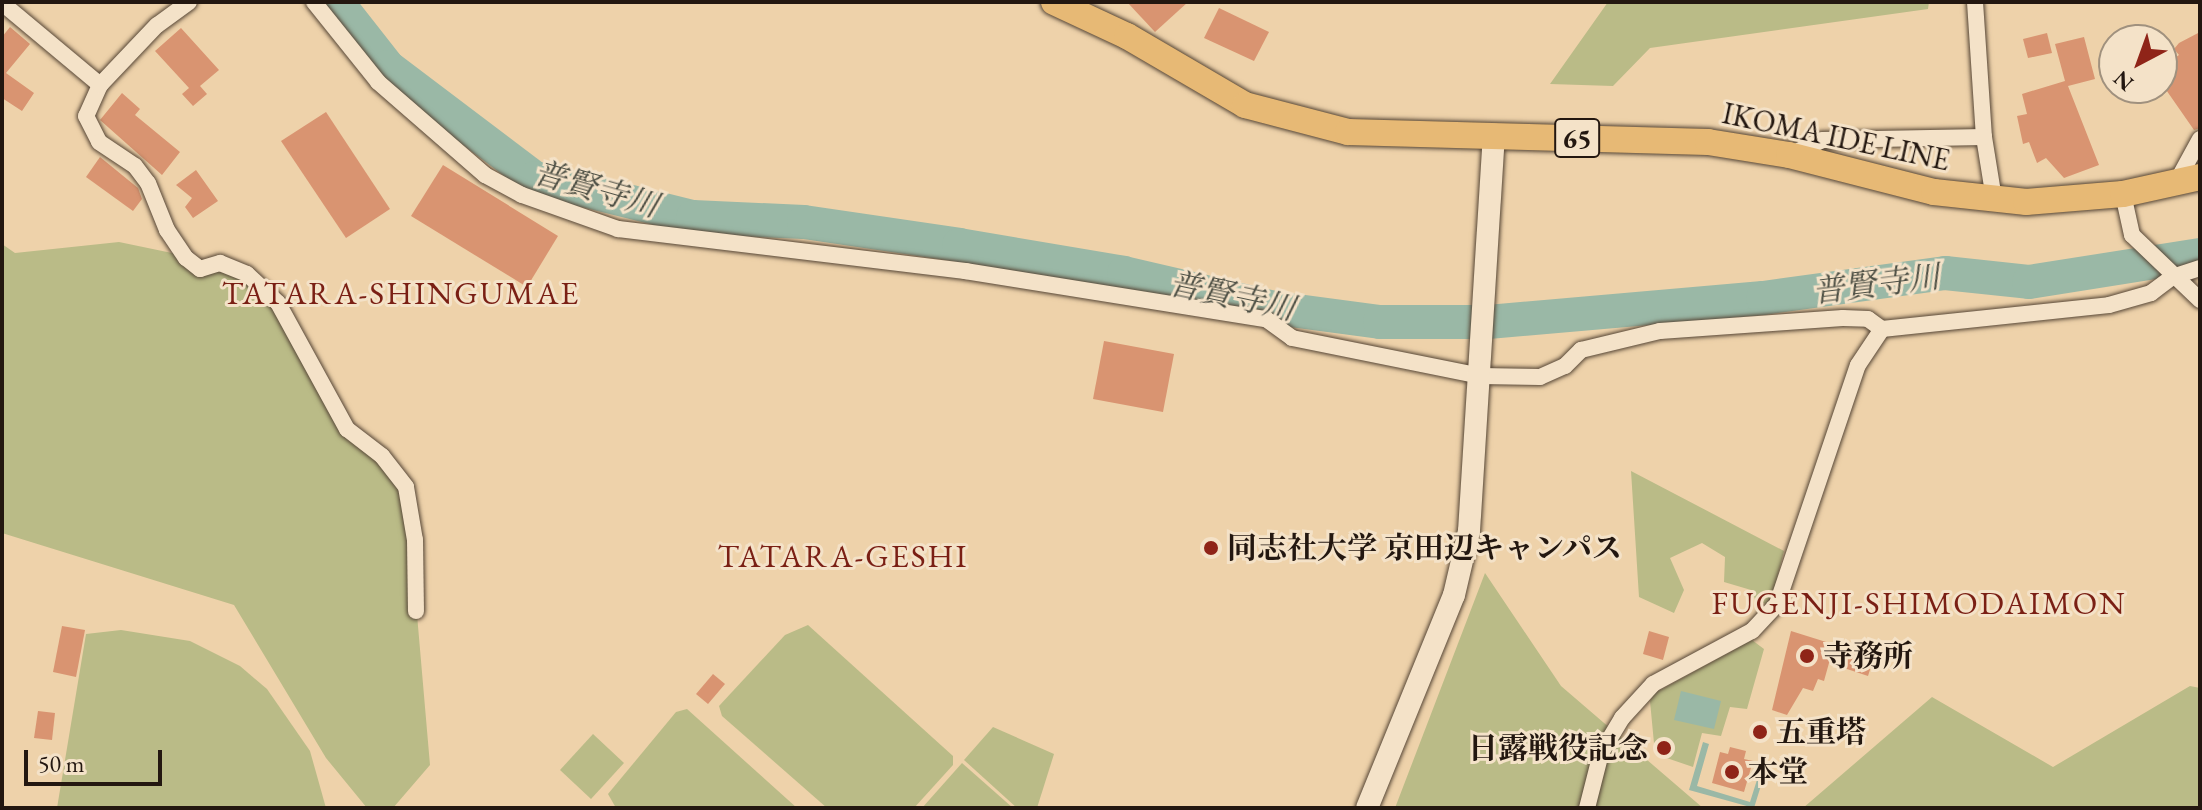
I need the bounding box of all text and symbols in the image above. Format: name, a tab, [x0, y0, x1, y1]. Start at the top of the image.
north arrow	[2098, 24, 2178, 104]
text: N	[2107, 64, 2139, 98]
street label: IKOMA IDE LINE	[1719, 95, 1953, 179]
road number: 65	[1553, 114, 1601, 162]
water label: 普賢寺川	[529, 153, 663, 225]
water label: 普賢寺川	[1810, 257, 1942, 311]
water label: 普賢寺川	[1165, 264, 1299, 328]
district label: TATARA-SHINGUMAE	[222, 274, 580, 312]
place label: 同志社大学 京田辺キャンパス	[1227, 530, 1624, 566]
district label: TATARA-GESHI	[718, 537, 968, 575]
marker: 同志社大学 京田辺キャンパス	[1202, 539, 1220, 557]
district label: FUGENJI-SHIMODAIMON	[1712, 584, 2126, 622]
place label: 寺務所	[1823, 638, 1913, 674]
marker: 寺務所	[1798, 647, 1816, 665]
place label: 五重塔	[1776, 714, 1866, 750]
marker: 五重塔	[1751, 723, 1769, 741]
place label: 日露戦役記念	[1468, 730, 1648, 766]
scale bar	[28, 734, 166, 784]
marker: 日露戦役記念	[1655, 739, 1673, 757]
text: 50 m	[38, 748, 85, 779]
place label: 本堂	[1748, 754, 1808, 790]
marker: 本堂	[1723, 763, 1741, 781]

